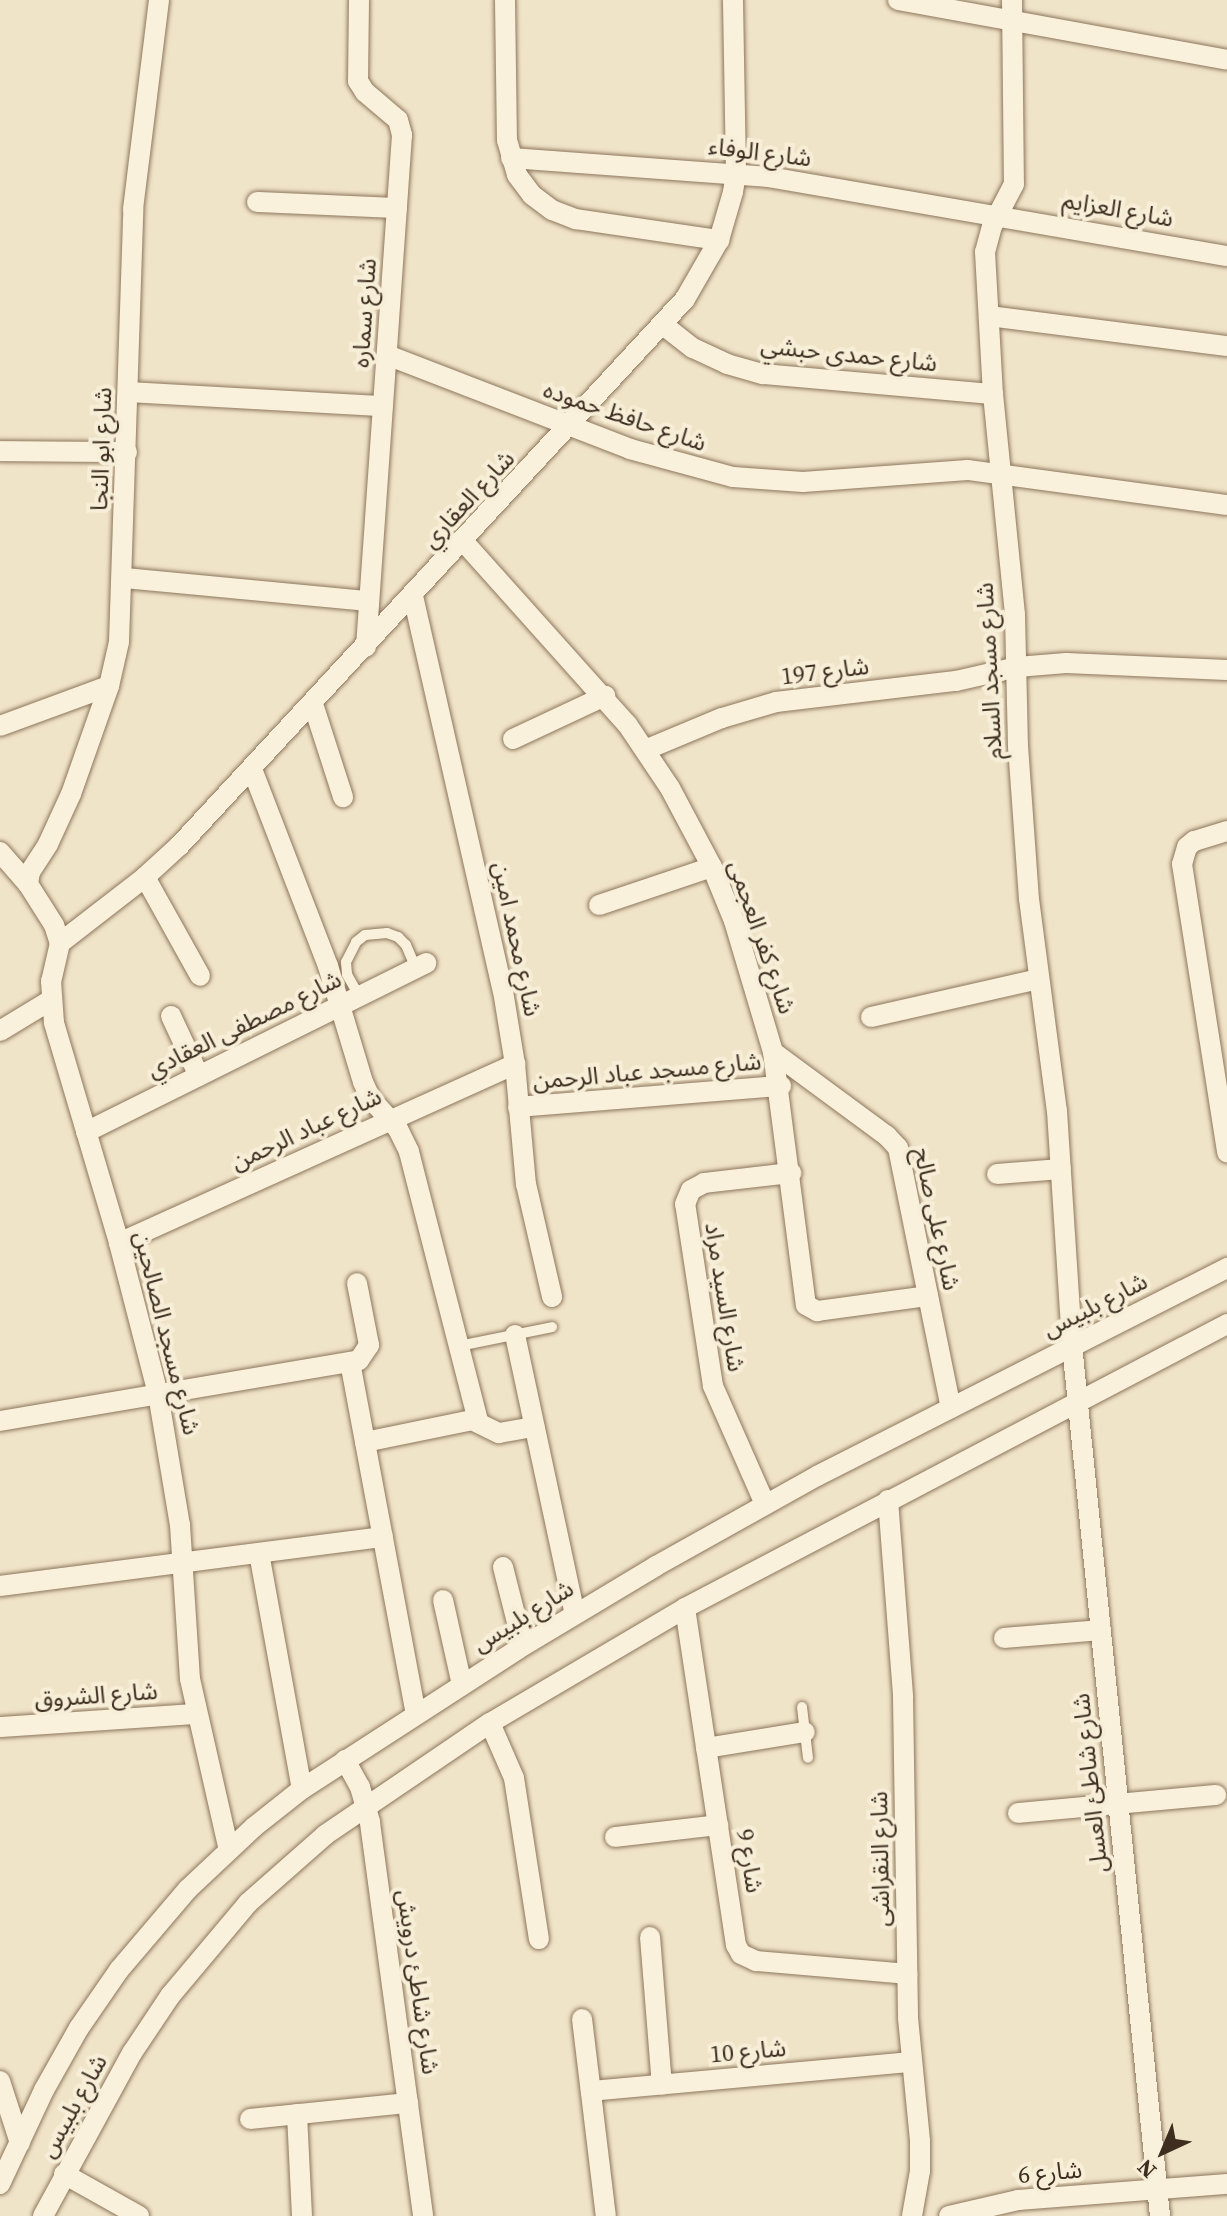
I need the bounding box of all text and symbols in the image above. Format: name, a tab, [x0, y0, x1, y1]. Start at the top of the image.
street label: شارع الوفاء	[707, 131, 813, 173]
street label: شارع العزايم	[1060, 185, 1176, 233]
street label: شارع سماره	[346, 257, 382, 369]
street label: شارع حمدى حبشي	[759, 330, 939, 378]
street label: شارع حافظ حموده	[540, 375, 710, 457]
street label: شارع ابو النجا	[84, 387, 118, 511]
street label: شارع العقاري	[416, 444, 520, 554]
street label: شارع مسجد السلام	[970, 582, 1008, 760]
street label: شارع 197	[779, 651, 871, 691]
street label: شارع كفر العجمى	[722, 856, 802, 1018]
street label: شارع محمد امين	[487, 859, 547, 1019]
street label: شارع مصطفى العقادي	[142, 964, 346, 1084]
street label: شارع مسجد عباد الرحمن	[531, 1047, 763, 1095]
street label: شارع عباد الرحمن	[226, 1082, 386, 1176]
street label: شارع على صالح	[908, 1145, 966, 1293]
street label: شارع السيد مراد	[699, 1220, 751, 1374]
street label: شارع مسجد الصالحين	[128, 1228, 206, 1438]
street label: شارع بلبيس	[1038, 1266, 1152, 1344]
street label: شارع بلبيس	[467, 1574, 579, 1658]
street label: شارع الشروق	[33, 1676, 159, 1714]
street label: شارع شاطئ العسل	[1066, 1692, 1114, 1874]
street label: شارع النقراشى	[864, 1791, 896, 1927]
street label: شارع 9	[731, 1827, 769, 1895]
street label: شارع شاطئ درويش	[391, 1888, 445, 2076]
street label: شارع 10	[709, 2033, 787, 2069]
street label: شارع بلبيس	[33, 2049, 113, 2163]
north arrow	[1123, 2112, 1203, 2192]
text: N	[1130, 2153, 1163, 2186]
street label: شارع 6	[1017, 2155, 1083, 2189]

